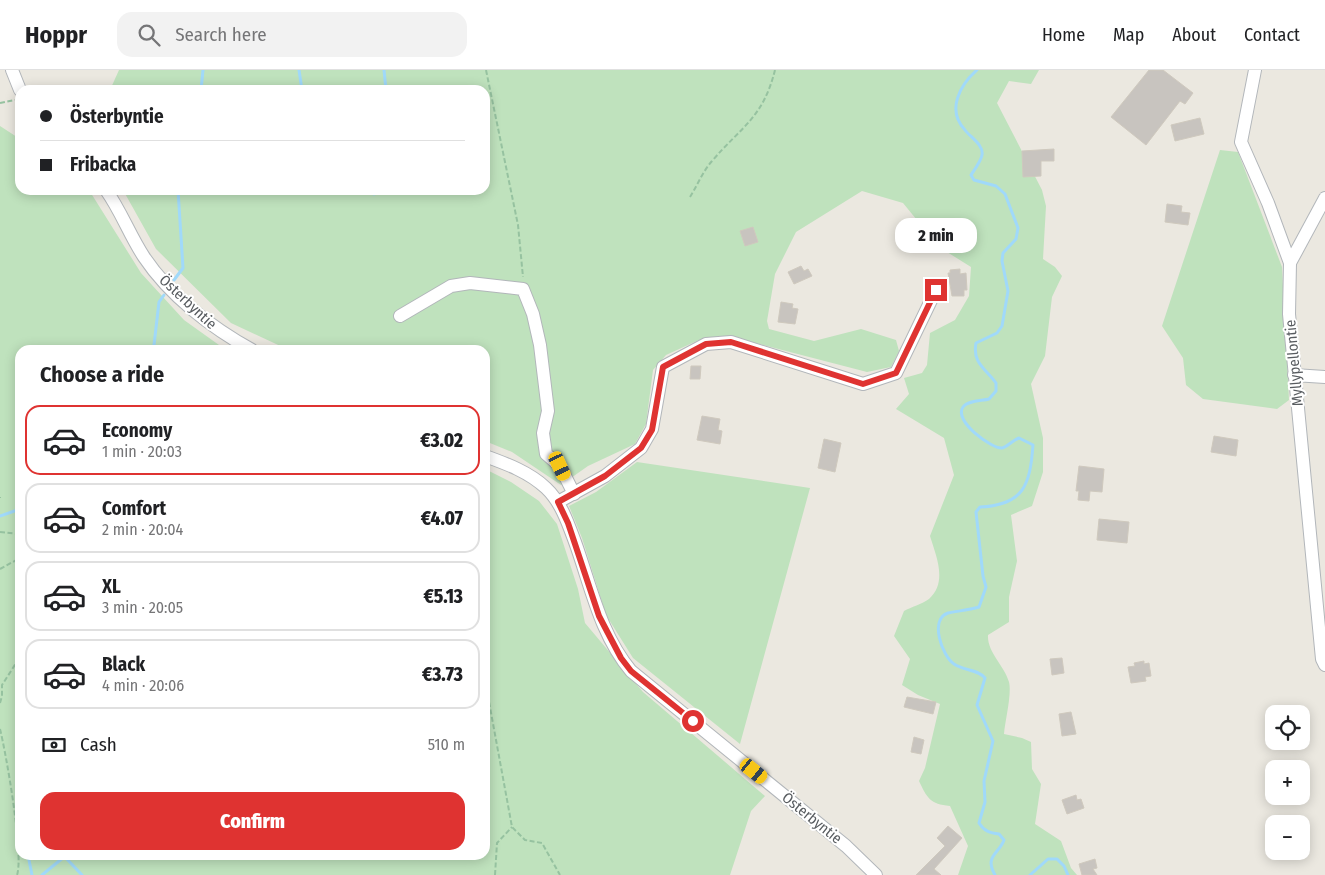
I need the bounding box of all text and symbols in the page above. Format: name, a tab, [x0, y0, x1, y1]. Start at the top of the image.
search box	[117, 12, 467, 57]
text: Hoppr	[25, 21, 87, 49]
icon: search	[135, 21, 163, 49]
text: Search here	[175, 23, 267, 46]
text: Home	[1042, 24, 1085, 46]
text: Map	[1113, 24, 1144, 46]
text: About	[1172, 24, 1216, 46]
text: Contact	[1244, 24, 1300, 46]
text: Österbyntie	[70, 105, 164, 128]
text: Fribacka	[70, 153, 136, 176]
callout: 2 min	[895, 218, 977, 252]
text: 2 min	[918, 226, 954, 245]
street label: Österbyntie	[156, 271, 220, 333]
route end	[925, 279, 947, 301]
street label: Myllypellontie	[1281, 319, 1307, 407]
text: Choose a ride	[40, 361, 164, 388]
icon: car	[42, 418, 87, 463]
text: Economy	[102, 419, 172, 442]
text: €3.02	[420, 429, 463, 452]
text: 1 min · 20:03	[102, 442, 182, 461]
car	[546, 449, 573, 483]
icon: car	[42, 496, 87, 541]
text: Comfort	[102, 497, 166, 520]
text: €4.07	[421, 507, 463, 530]
text: 2 min · 20:04	[102, 520, 183, 539]
icon: car	[42, 574, 87, 619]
text: XL	[102, 575, 121, 598]
text: €5.13	[423, 585, 463, 608]
text: 3 min · 20:05	[102, 598, 183, 617]
icon: car	[42, 652, 87, 697]
text: Black	[102, 653, 145, 676]
text: €3.73	[422, 663, 463, 686]
text: 4 min · 20:06	[102, 676, 184, 695]
map controls	[1265, 705, 1310, 860]
button: locate	[1265, 705, 1310, 750]
route start	[682, 710, 704, 732]
icon: cash	[40, 731, 68, 759]
text: Cash	[80, 733, 117, 756]
text: 510 m	[428, 735, 465, 754]
car	[737, 756, 770, 786]
button: +	[1265, 760, 1310, 805]
street label: Österbyntie	[778, 788, 846, 848]
button: Confirm	[40, 792, 465, 850]
button: −	[1265, 815, 1310, 860]

